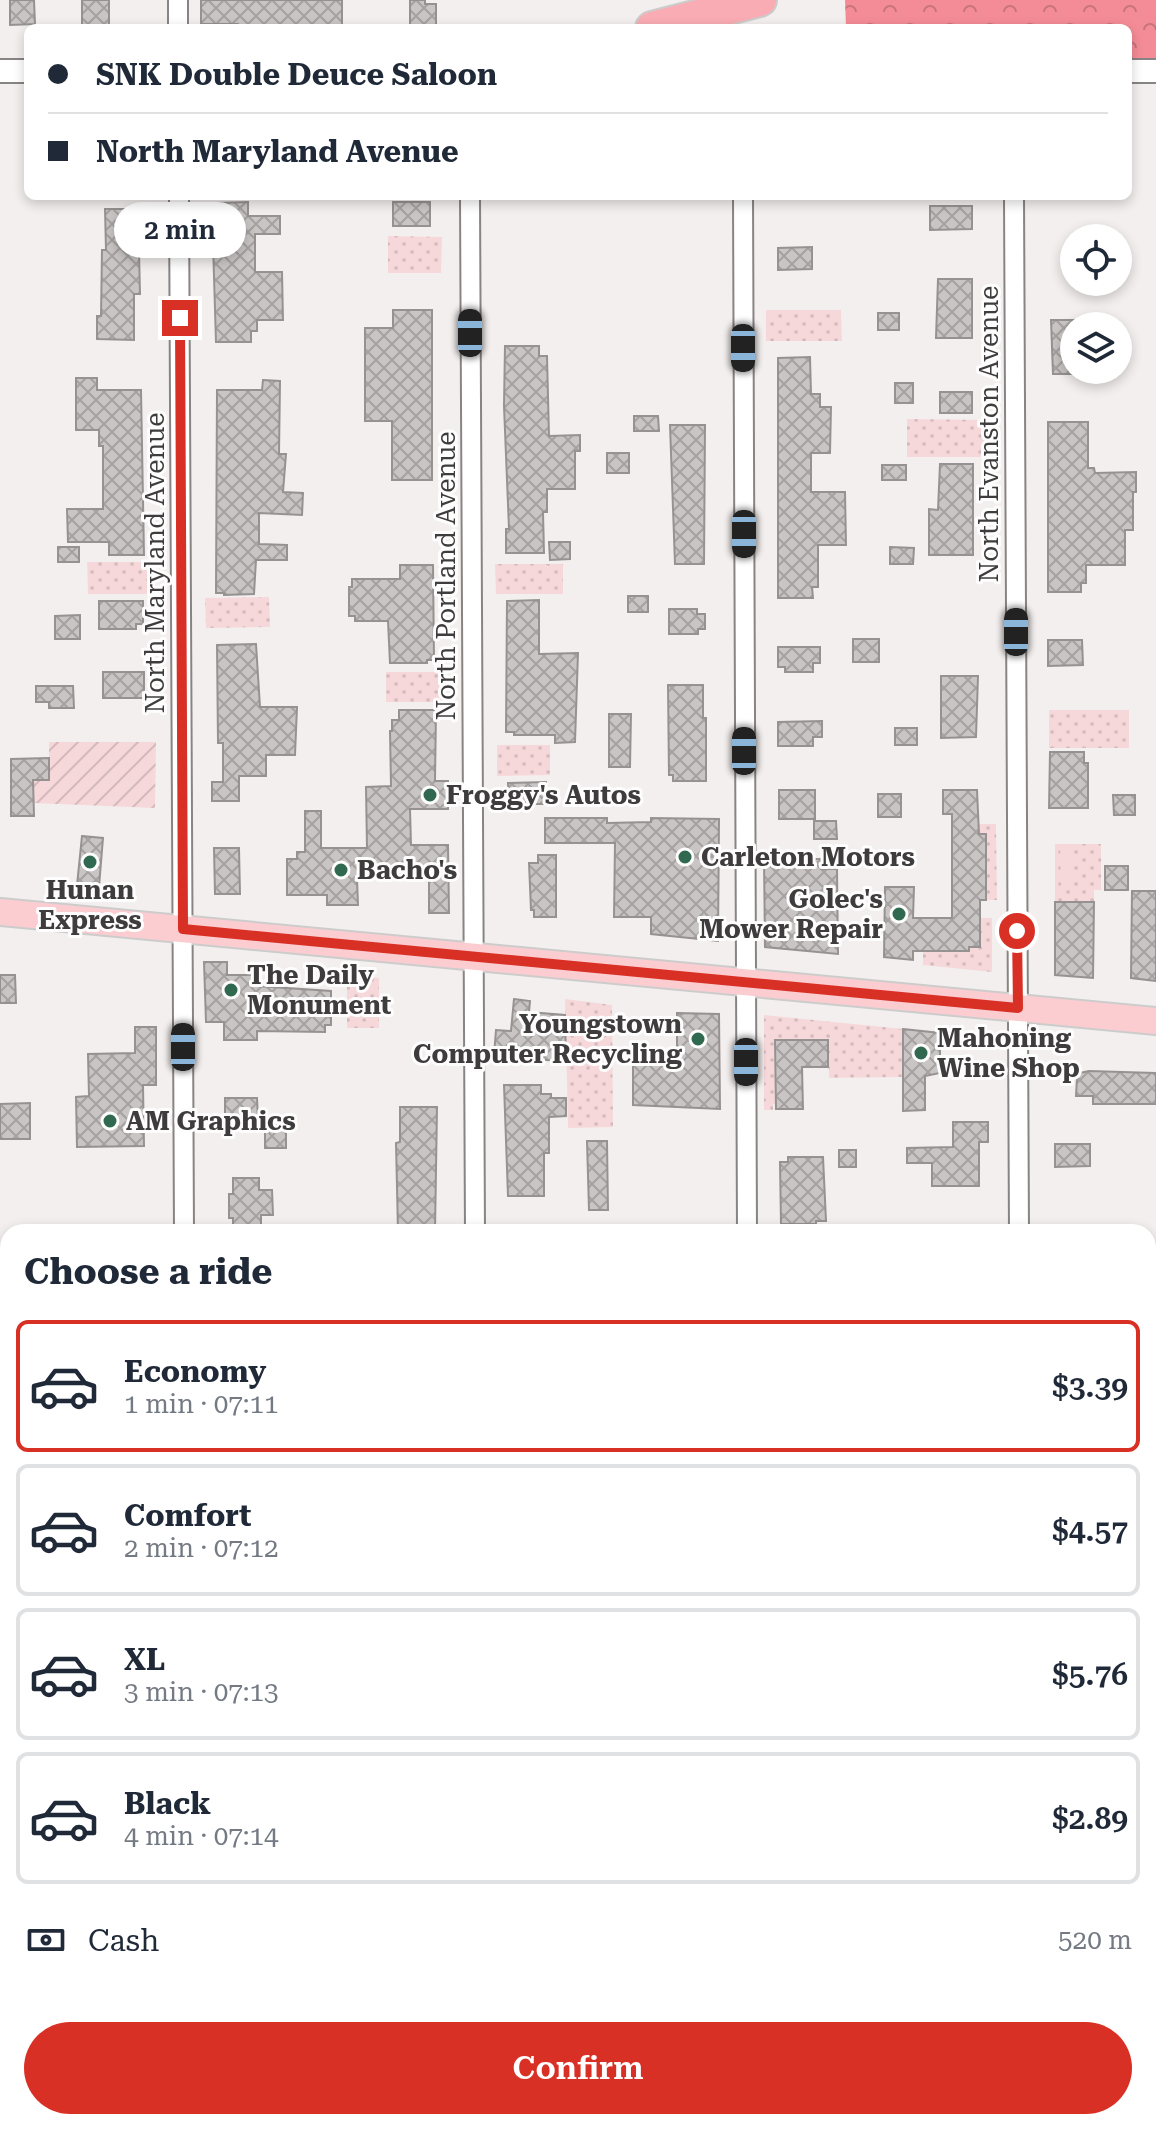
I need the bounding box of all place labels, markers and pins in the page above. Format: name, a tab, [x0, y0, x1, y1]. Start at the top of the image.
place label: Froggy's Autos	[446, 780, 641, 810]
marker: Froggy's Autos	[421, 786, 439, 804]
place label: Carleton Motors	[701, 842, 915, 872]
marker: Carleton Motors	[676, 848, 694, 866]
marker: Hunan Express	[81, 853, 99, 871]
place label: Bacho's	[357, 855, 457, 885]
marker: Bacho's	[332, 861, 350, 879]
place label: Hunan Express	[38, 875, 142, 935]
place label: Golec's Mower Repair	[699, 884, 883, 944]
marker: Golec's Mower Repair	[890, 905, 908, 923]
place label: The Daily Monument	[247, 960, 392, 1020]
marker: The Daily Monument	[222, 981, 240, 999]
place label: Youngstown Computer Recycling	[413, 1009, 682, 1069]
place label: Mahoning Wine Shop	[937, 1023, 1080, 1083]
marker: Youngstown Computer Recycling	[689, 1030, 707, 1048]
marker: Mahoning Wine Shop	[912, 1044, 930, 1062]
place label: AM Graphics	[126, 1106, 296, 1136]
marker: AM Graphics	[101, 1112, 119, 1130]

